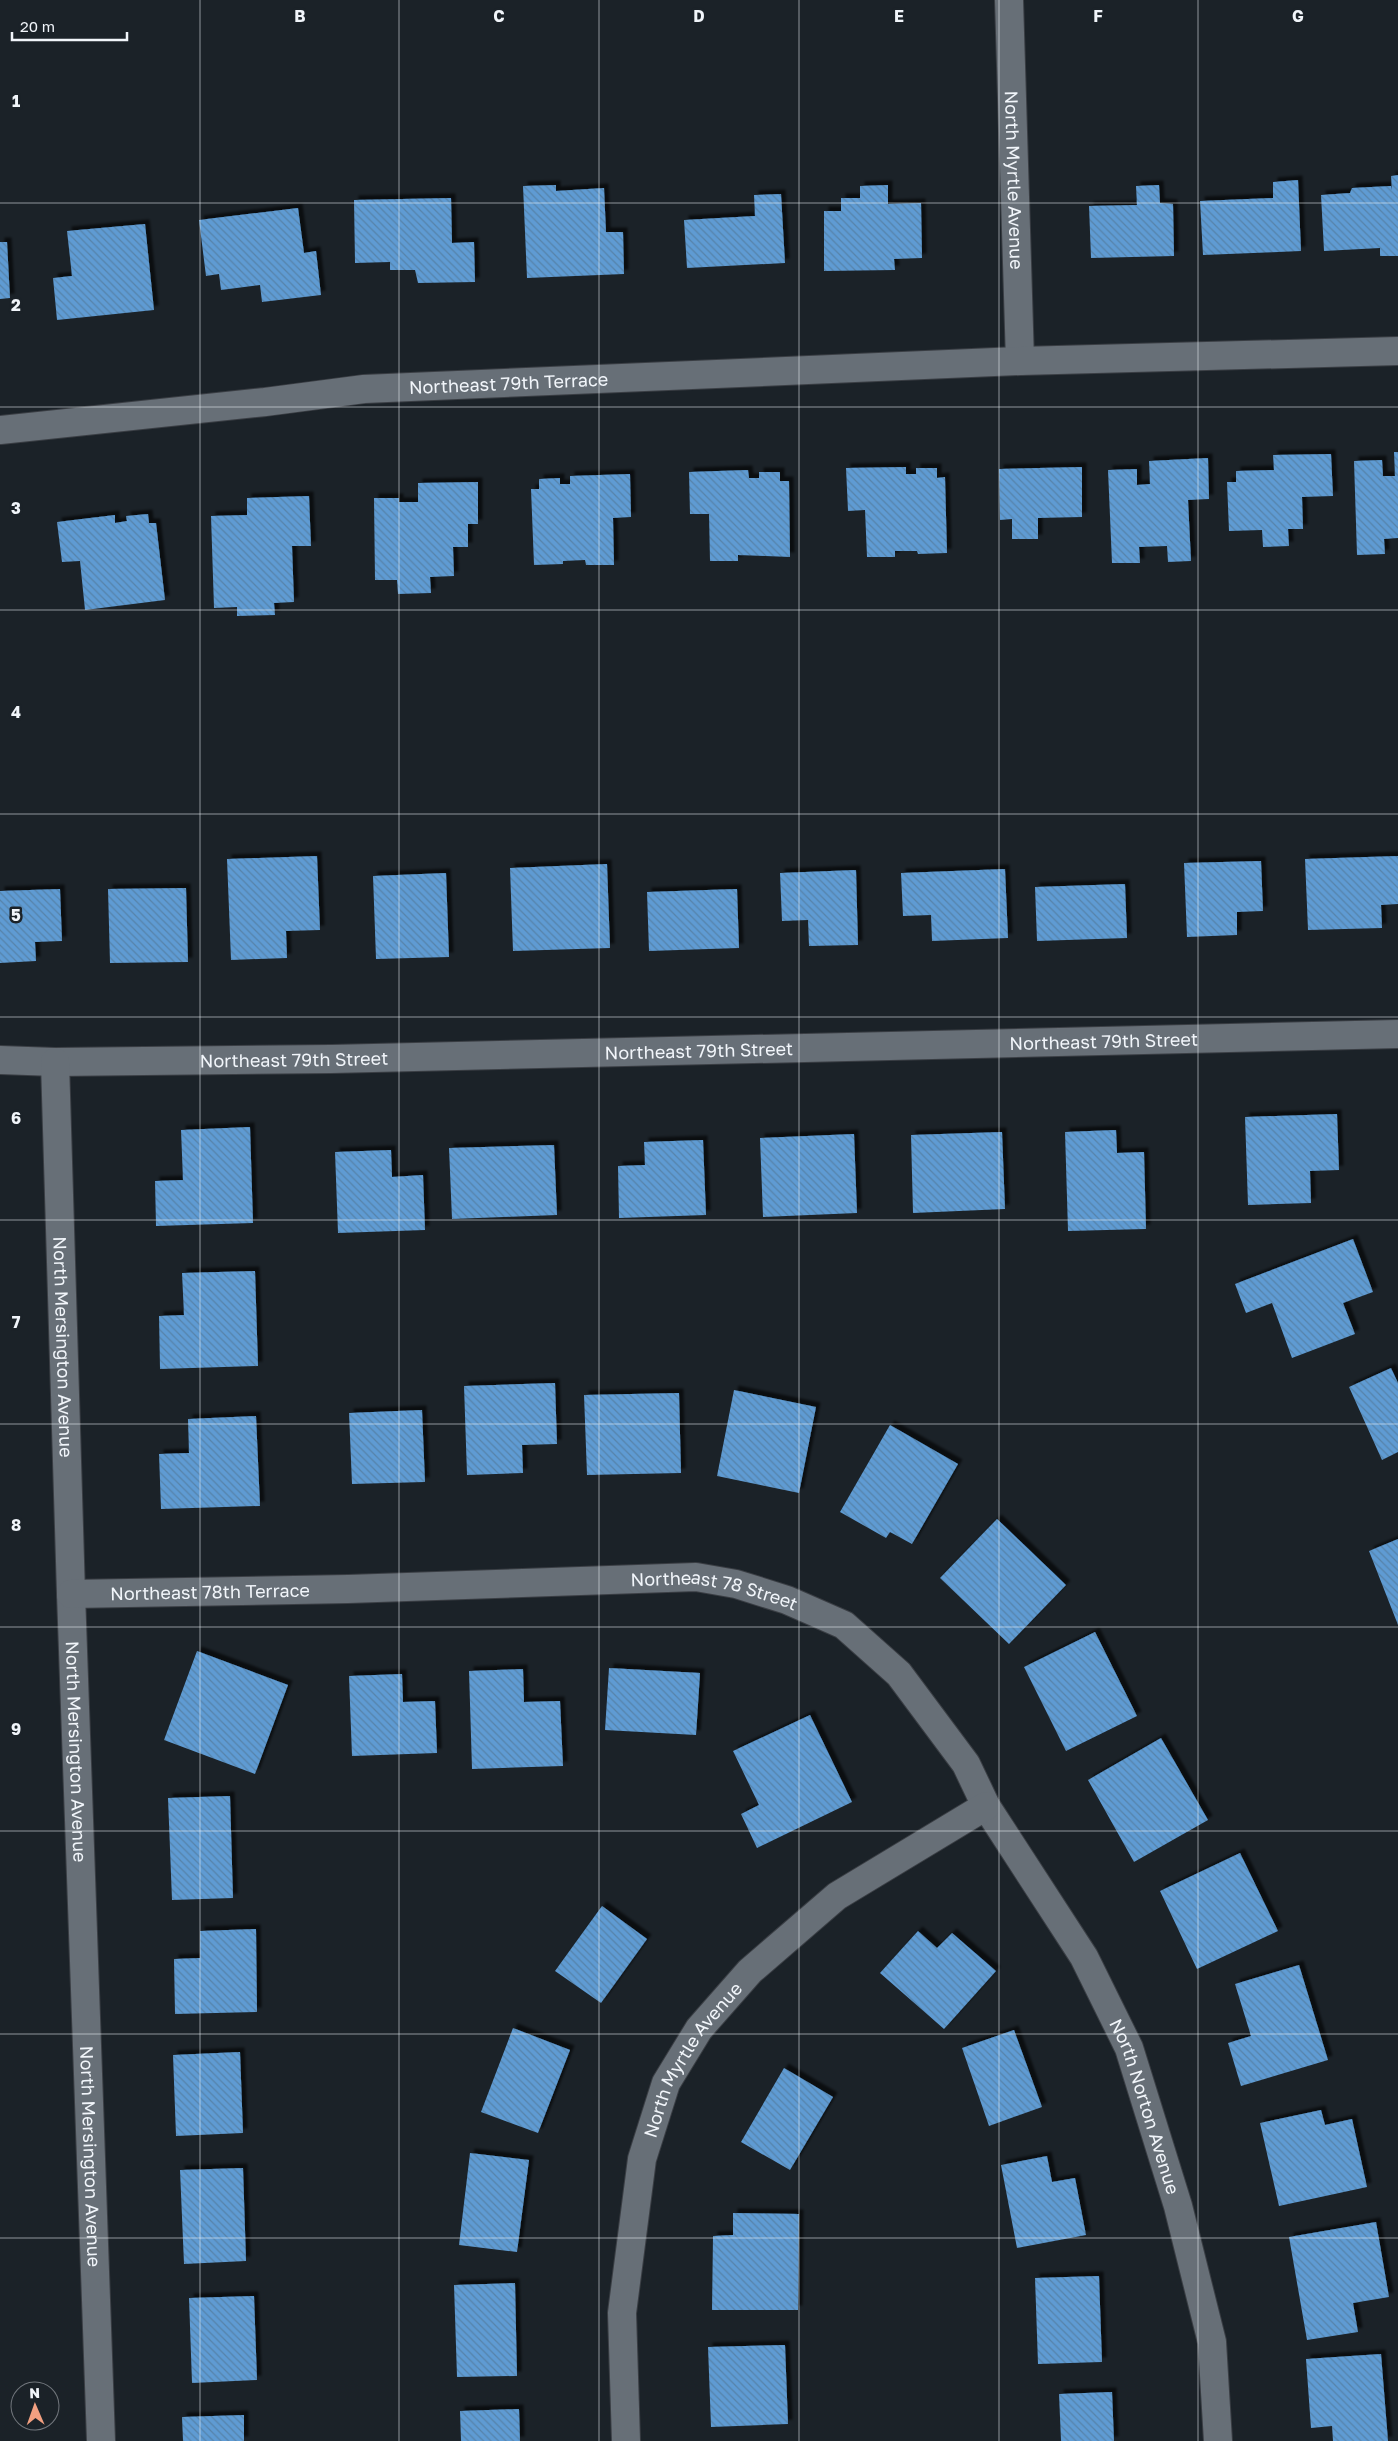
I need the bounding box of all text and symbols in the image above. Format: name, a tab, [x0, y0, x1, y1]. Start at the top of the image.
text: B	[294, 6, 306, 26]
text: C	[493, 6, 505, 26]
text: D	[693, 6, 705, 26]
text: E	[894, 6, 904, 26]
text: F	[1093, 6, 1103, 26]
text: G	[1292, 6, 1304, 26]
scale bar	[12, 10, 128, 42]
text: 20 m	[20, 17, 55, 35]
street label: North Myrtle Avenue	[1001, 90, 1028, 270]
text: 1	[12, 91, 20, 111]
text: 2	[11, 295, 21, 315]
street label: Northeast 79th Terrace	[408, 368, 609, 398]
text: 3	[11, 498, 21, 518]
text: 4	[11, 702, 21, 722]
text: 5	[11, 905, 21, 925]
street label: Northeast 79th Street	[1009, 1028, 1198, 1054]
street label: Northeast 79th Street	[604, 1037, 793, 1064]
street label: Northeast 79th Street	[200, 1047, 388, 1071]
text: 6	[11, 1108, 21, 1128]
street label: North Mersington Avenue	[49, 1236, 78, 1458]
text: 7	[12, 1312, 21, 1332]
text: 8	[11, 1515, 21, 1535]
street label: Northeast 78 Street	[630, 1565, 801, 1614]
street label: Northeast 78th Terrace	[110, 1579, 310, 1604]
street label: North Mersington Avenue	[62, 1641, 91, 1863]
text: 9	[11, 1719, 21, 1739]
street label: North Myrtle Avenue	[638, 1977, 746, 2140]
street label: North Norton Avenue	[1105, 2015, 1185, 2197]
street label: North Mersington Avenue	[76, 2045, 106, 2267]
north arrow	[10, 2381, 60, 2431]
text: N	[29, 2384, 40, 2401]

